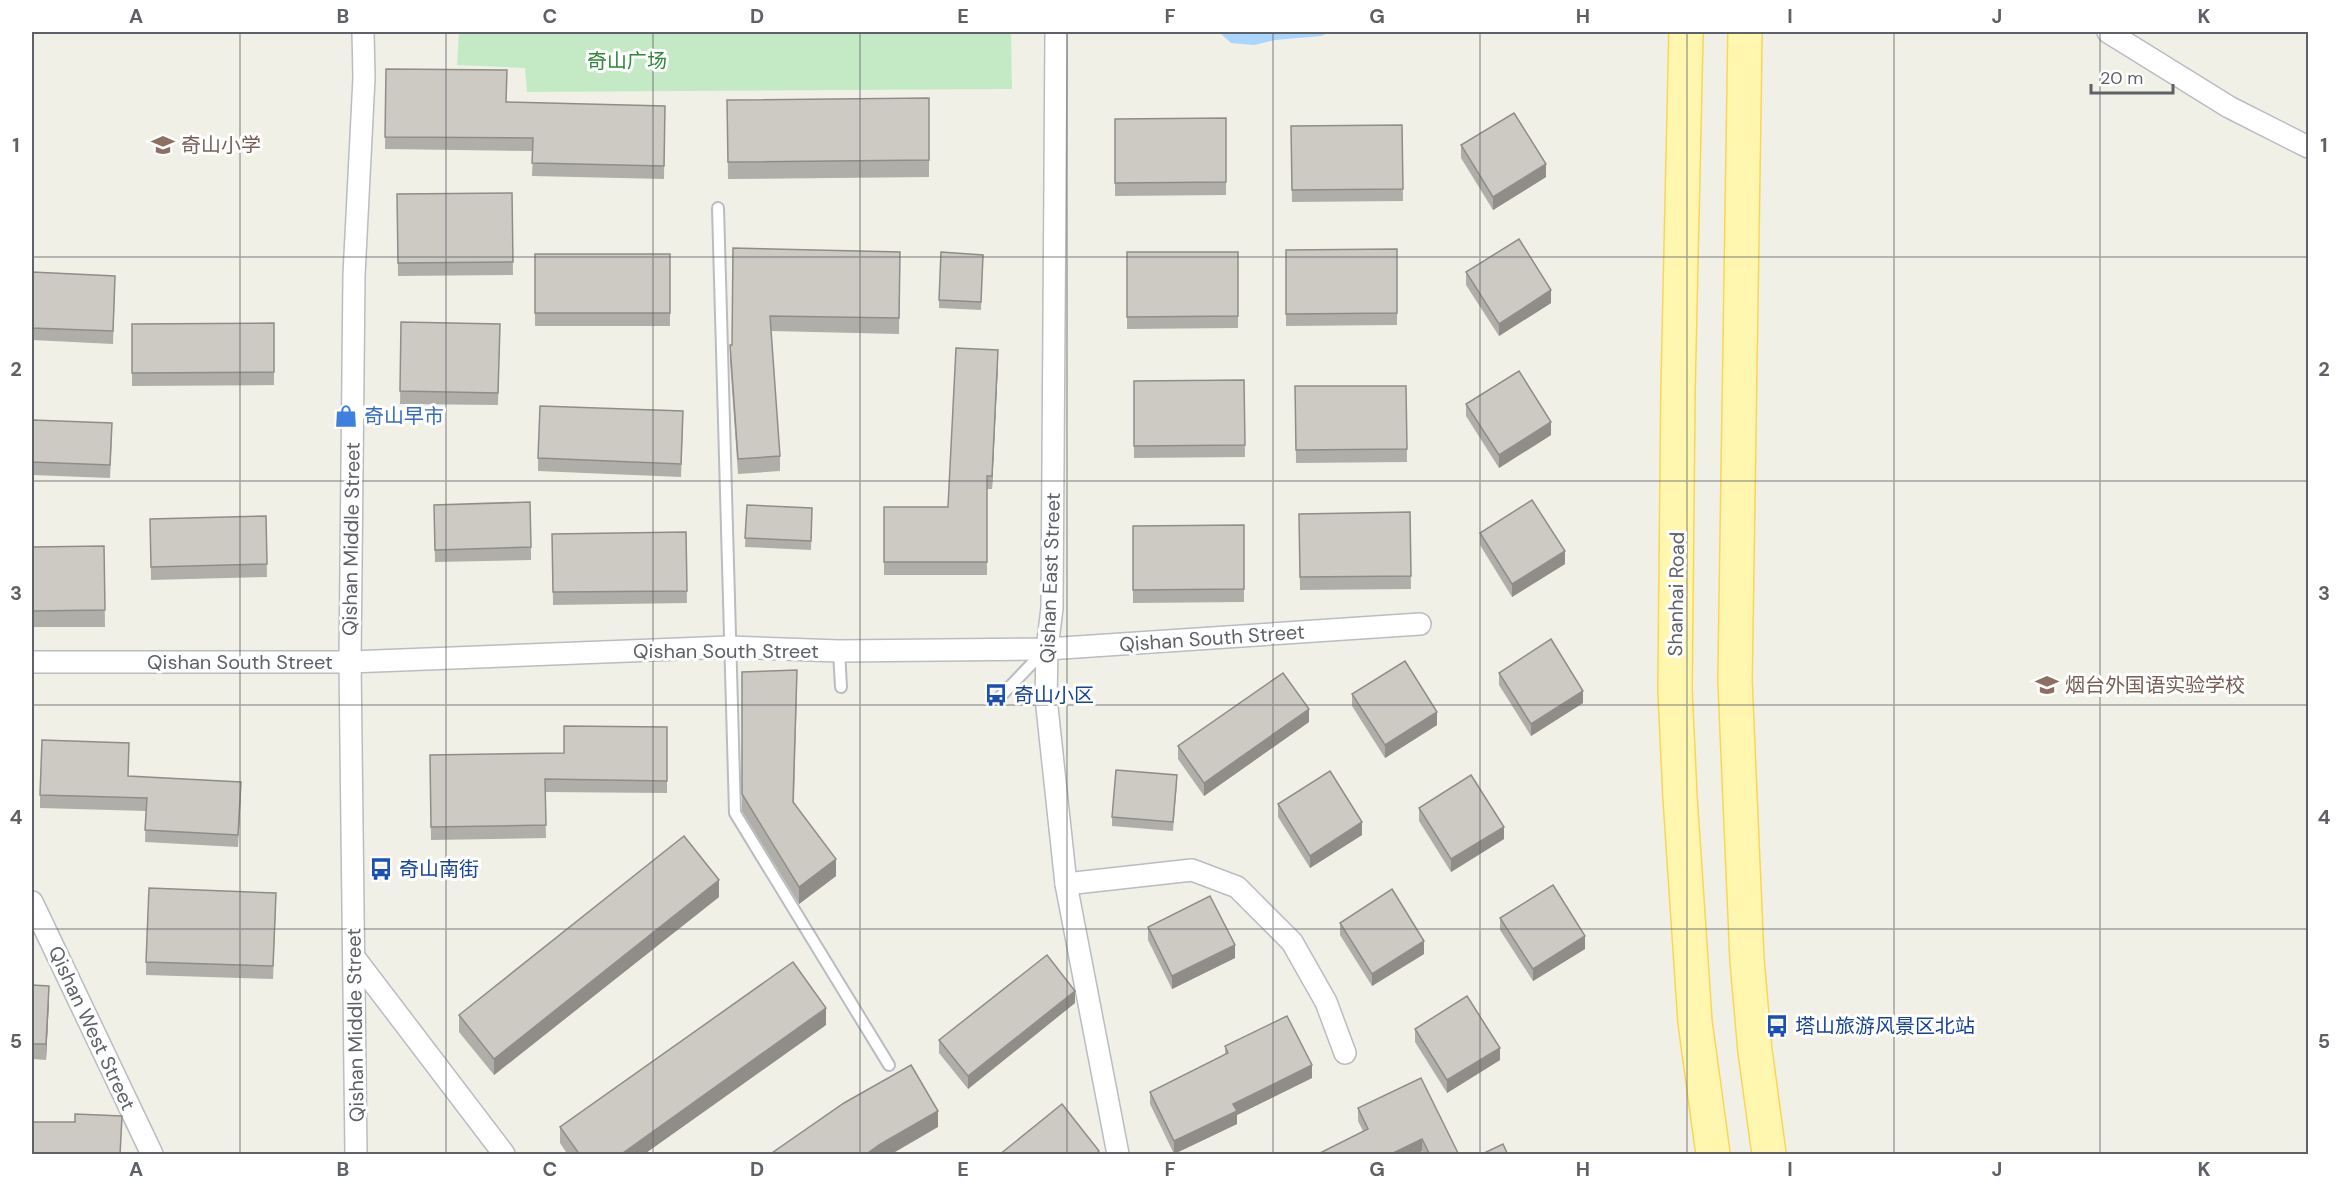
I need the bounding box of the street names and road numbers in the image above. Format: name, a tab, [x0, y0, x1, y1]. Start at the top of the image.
street label: Qishan Middle Street	[336, 442, 366, 636]
street label: Qishan East Street	[1034, 492, 1066, 664]
street label: Shanhai Road	[1662, 532, 1690, 656]
street label: Qishan South Street	[1118, 619, 1306, 657]
street label: Qishan South Street	[633, 638, 819, 664]
street label: Qishan South Street	[147, 649, 333, 675]
street label: Qishan Middle Street	[340, 928, 370, 1122]
street label: Qishan West Street	[42, 942, 142, 1115]

